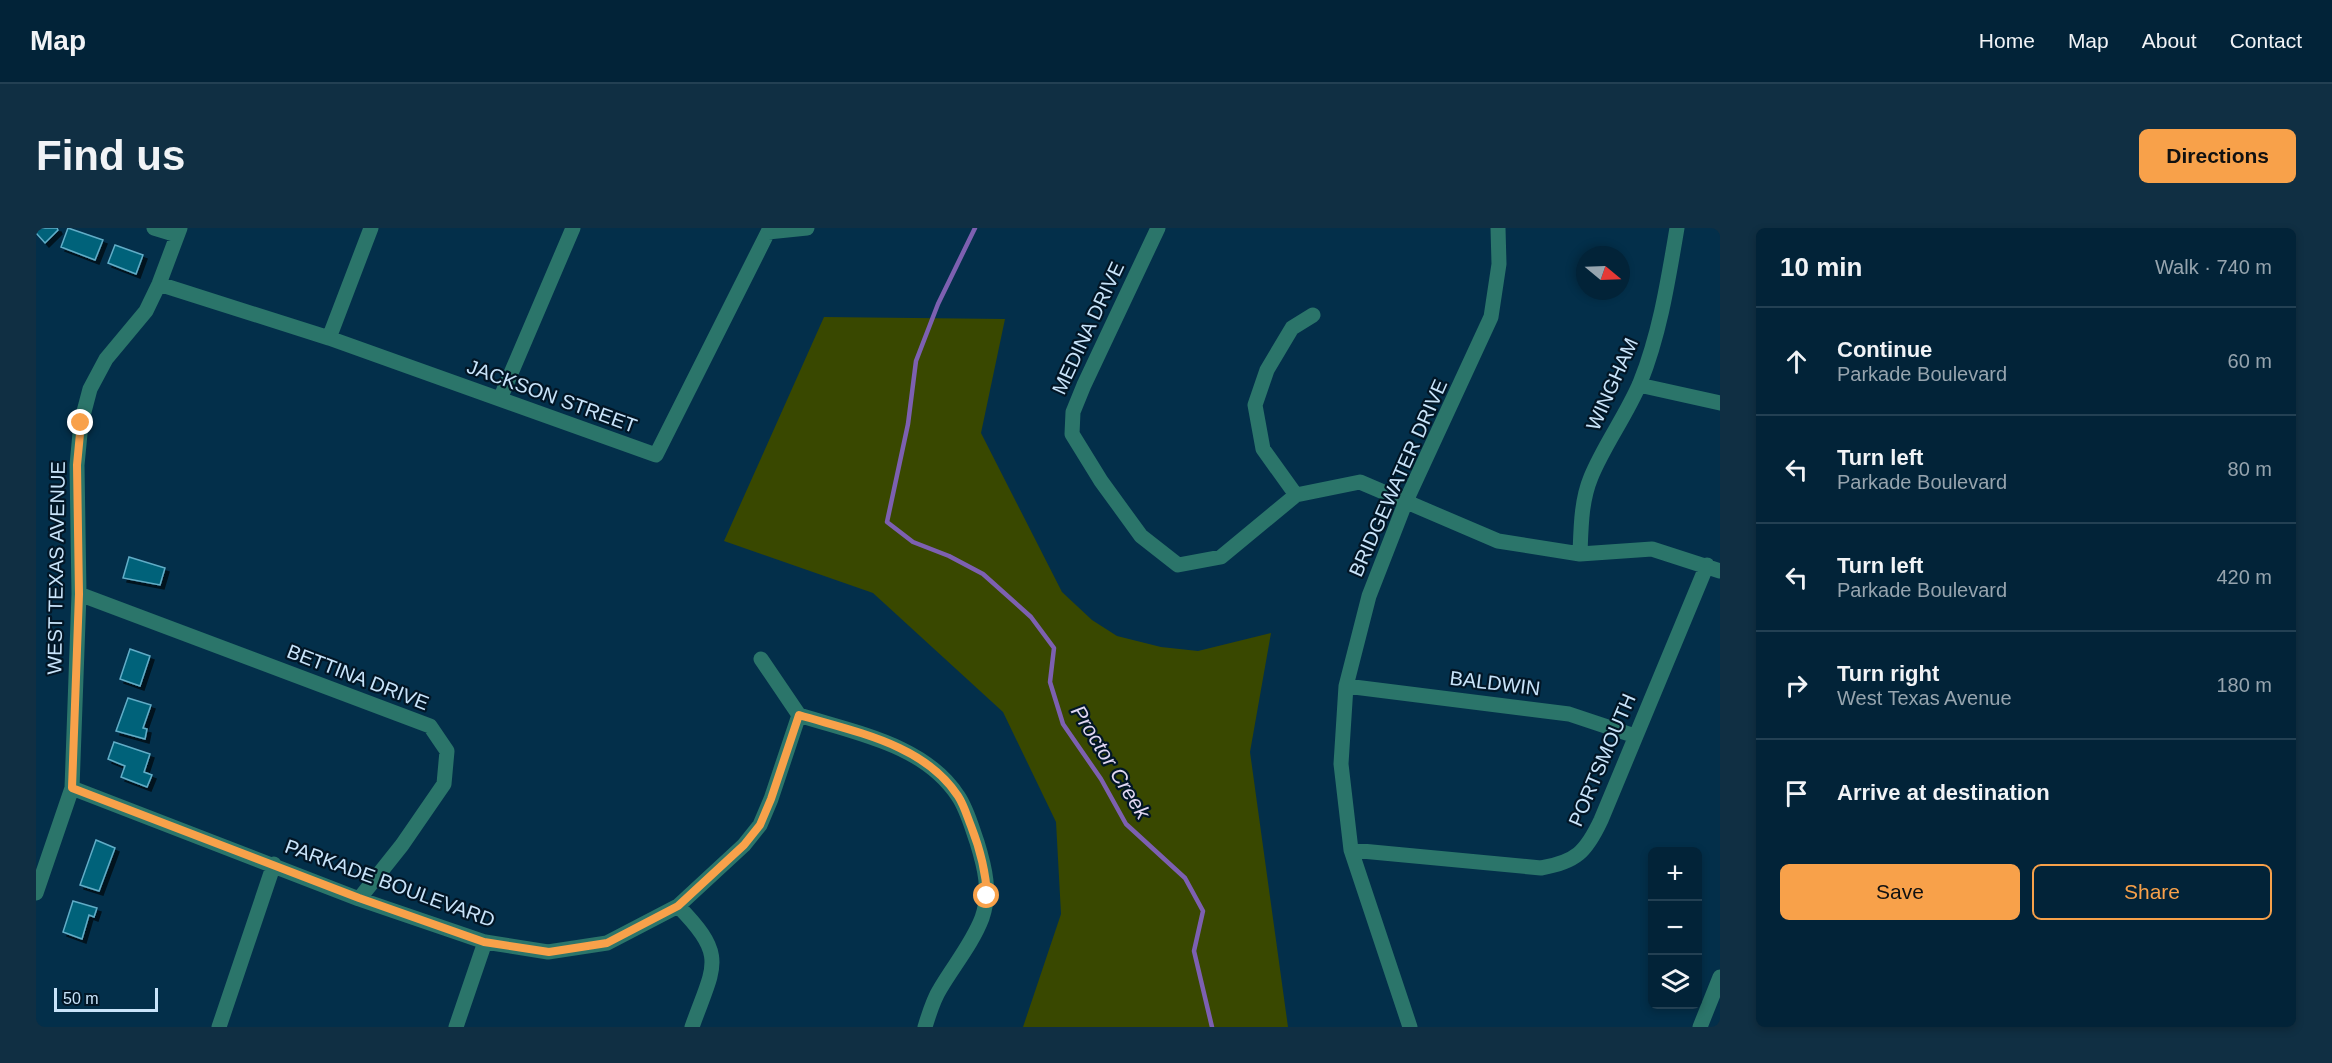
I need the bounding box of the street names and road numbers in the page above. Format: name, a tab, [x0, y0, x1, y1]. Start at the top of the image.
street label: MEDINA DRIVE	[1048, 258, 1128, 398]
street label: WINGHAM	[1582, 334, 1642, 434]
street label: JACKSON STREET	[464, 355, 640, 437]
street label: BRIDGEWATER DRIVE	[1345, 376, 1451, 580]
street label: WEST TEXAS AVENUE	[43, 461, 69, 675]
street label: BETTINA DRIVE	[284, 640, 432, 714]
street label: BALDWIN	[1448, 667, 1542, 699]
street label: PORTSMOUTH	[1564, 690, 1640, 830]
street label: PARKADE BOULEVARD	[282, 835, 498, 931]

